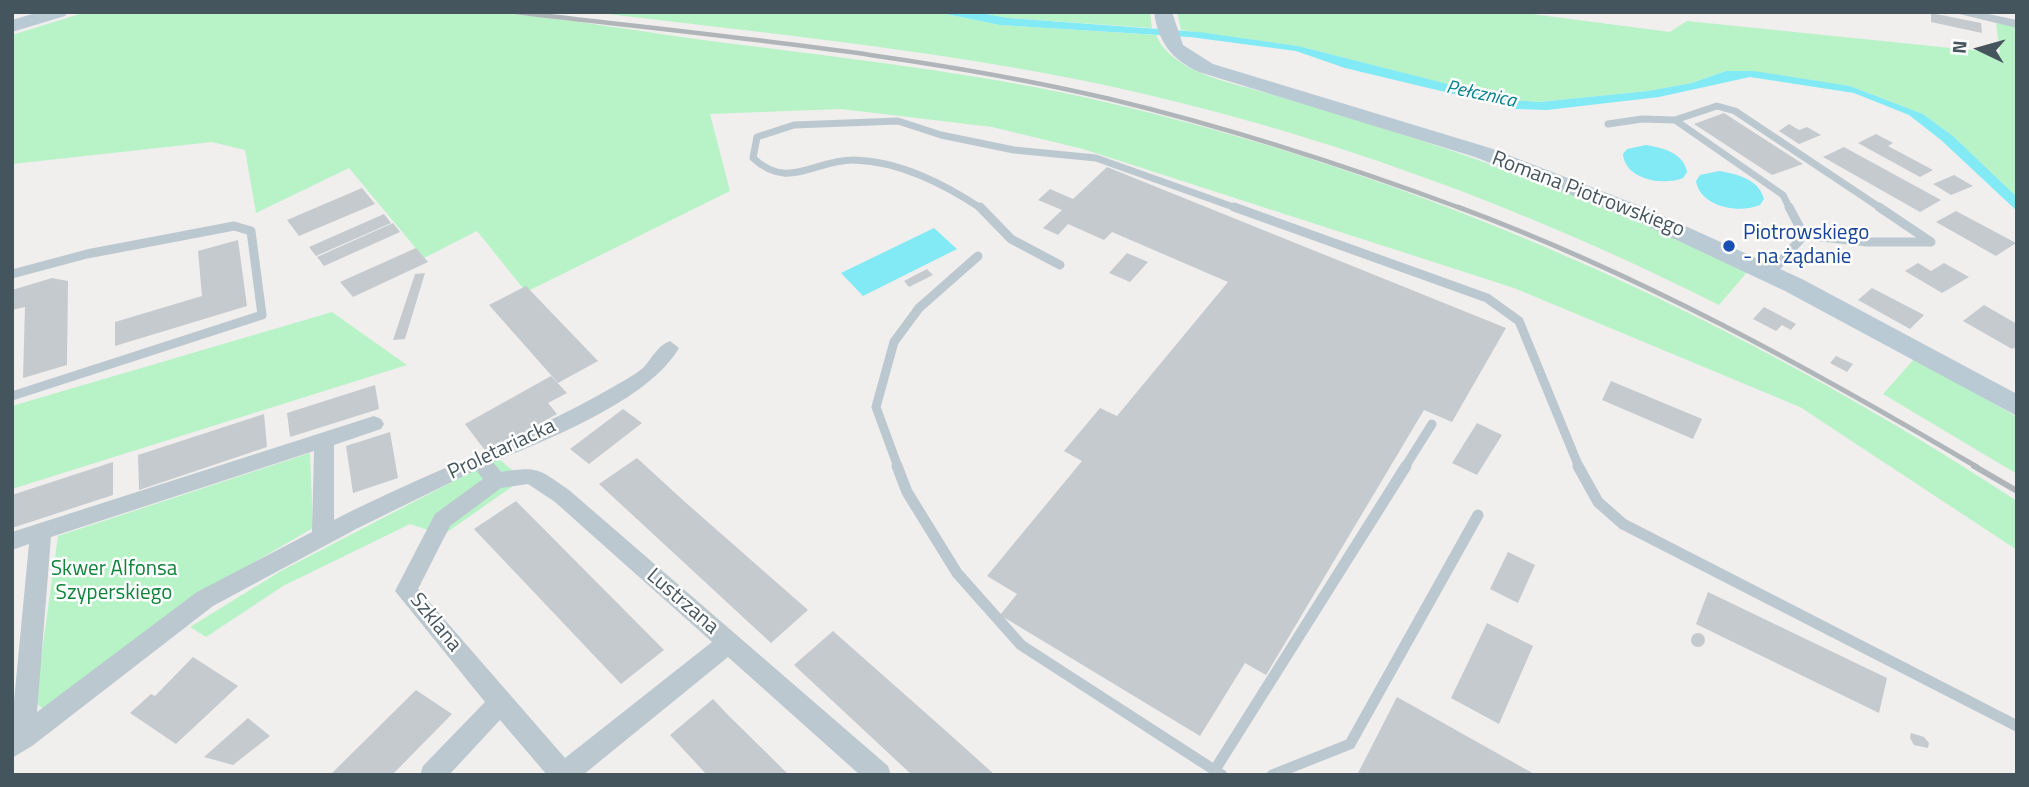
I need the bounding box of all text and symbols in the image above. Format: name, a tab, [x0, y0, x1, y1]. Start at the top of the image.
north arrow	[1945, 14, 2015, 84]
text: N	[1944, 39, 1974, 55]
water label: Pełcznica	[1444, 77, 1518, 113]
street label: Romana Piotrowskiego	[1488, 147, 1688, 243]
place label: Piotrowskiego - na żądanie	[1743, 221, 1869, 271]
marker: Piotrowskiego - na żądanie	[1721, 238, 1737, 254]
street label: Proletariacka	[444, 414, 560, 486]
park label: Skwer Alfonsa Szyperskiego	[51, 557, 177, 607]
street label: Lustrzana	[641, 564, 723, 640]
street label: Szklana	[404, 589, 466, 657]

